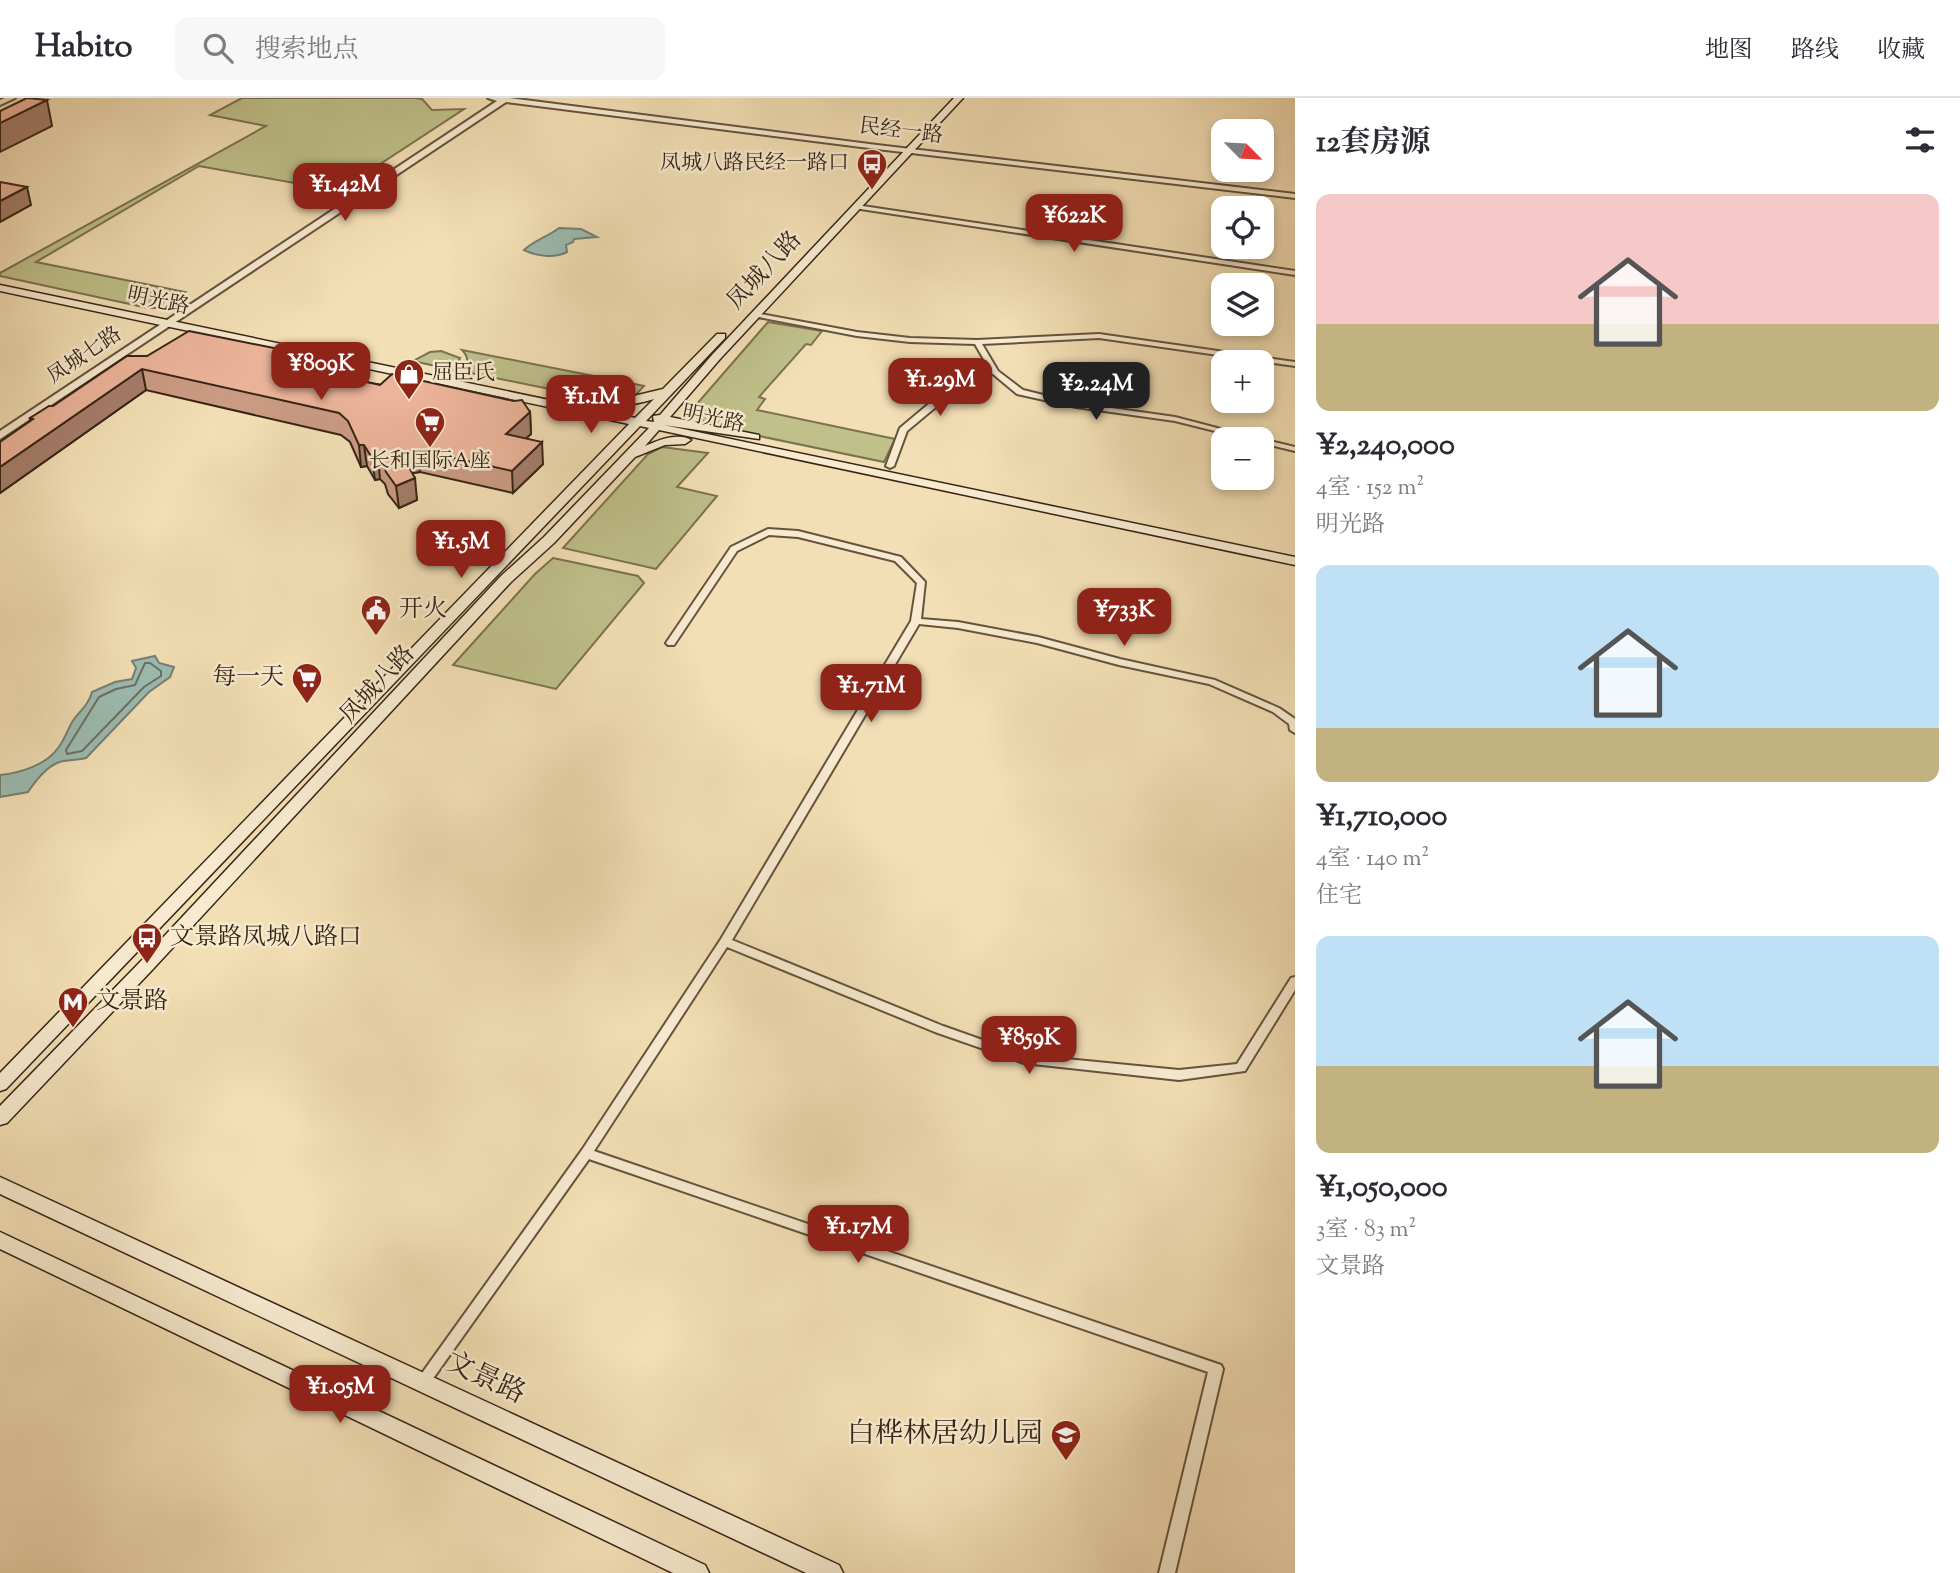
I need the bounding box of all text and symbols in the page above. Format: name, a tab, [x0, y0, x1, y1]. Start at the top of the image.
search box	[175, 17, 665, 80]
text: Habito	[35, 24, 133, 72]
icon: search	[199, 29, 237, 67]
text: 搜索地点	[255, 32, 359, 69]
text: 地图	[1705, 34, 1753, 68]
text: 路线	[1791, 34, 1839, 68]
text: 收藏	[1877, 34, 1925, 68]
street label: 民经一路	[857, 112, 945, 152]
north arrow	[1211, 119, 1274, 182]
map controls	[1211, 119, 1274, 490]
icon: filters	[1901, 121, 1939, 159]
text: 12套房源	[1316, 122, 1430, 165]
bus stop icon: 凤城八路民经一路口	[855, 147, 889, 191]
place label: 凤城八路民经一路口	[660, 149, 849, 179]
pin: ¥1.42M	[288, 164, 402, 223]
text: ¥1.42M	[309, 169, 381, 202]
pin: ¥622K	[1025, 194, 1123, 254]
button: locate	[1211, 196, 1274, 259]
text: ¥622K	[1042, 200, 1106, 233]
street label: 凤城八路	[720, 224, 810, 318]
icon: home	[1565, 239, 1691, 365]
button: layers	[1211, 273, 1274, 336]
street label: 明光路	[124, 281, 192, 323]
street label: 凤城七路	[42, 320, 128, 392]
pin: ¥809K	[272, 342, 370, 402]
text: ¥809K	[287, 348, 355, 381]
button: +	[1211, 350, 1274, 413]
shop icon: 屈臣氏	[392, 357, 426, 401]
pin: ¥1.29M	[883, 358, 997, 418]
place label: 屈臣氏	[432, 359, 495, 389]
pin: ¥2.24M	[1039, 362, 1153, 422]
text: ¥1.29M	[904, 364, 976, 397]
text: ¥2.24M	[1059, 368, 1133, 401]
pin: ¥1.1M	[542, 376, 640, 435]
text: ¥1.1M	[562, 381, 620, 414]
street label: 明光路	[679, 399, 747, 441]
supermarket icon: 长和国际A座	[413, 405, 447, 449]
text: ¥2,240,000	[1316, 425, 1455, 468]
button: −	[1211, 427, 1274, 490]
place label: 长和国际A座	[369, 447, 491, 477]
text: 4室 · 152 m²	[1316, 472, 1424, 505]
text: 明光路	[1316, 509, 1385, 542]
pin: ¥1.5M	[412, 520, 510, 580]
text: ¥1.5M	[432, 526, 490, 559]
pin: ¥733K	[1075, 588, 1173, 648]
public building icon: 开火	[359, 593, 393, 637]
place label: 开火	[399, 593, 447, 627]
text: ¥733K	[1093, 594, 1155, 627]
icon: home	[1565, 610, 1691, 736]
street label: 凤城八路	[333, 638, 423, 732]
place label: 每一天	[212, 661, 284, 695]
supermarket icon: 每一天	[290, 661, 324, 705]
pin: ¥1.71M	[814, 664, 928, 724]
text: ¥1.71M	[837, 670, 905, 703]
text: ¥1,710,000	[1316, 796, 1447, 839]
text: 4室 · 140 m²	[1316, 843, 1429, 876]
text: 住宅	[1316, 880, 1362, 913]
bus stop icon: 文景路凤城八路口	[130, 921, 164, 965]
place label: 文景路凤城八路口	[170, 921, 362, 955]
icon: home	[1565, 981, 1691, 1107]
metro station icon: 文景路	[56, 985, 90, 1029]
place label: 文景路	[96, 985, 168, 1019]
pin: ¥859K	[980, 1016, 1078, 1076]
text: ¥859K	[997, 1022, 1061, 1055]
text: ¥1,050,000	[1316, 1167, 1448, 1210]
pin: ¥1.17M	[801, 1206, 915, 1265]
text: ¥1.17M	[824, 1211, 892, 1244]
text: 3室 · 83 m²	[1316, 1214, 1416, 1247]
text: 文景路	[1316, 1251, 1385, 1284]
street label: 文景路	[438, 1343, 532, 1415]
pin: ¥1.05M	[283, 1366, 397, 1425]
text: ¥1.05M	[306, 1371, 374, 1404]
place label: 白桦林居幼儿园	[847, 1415, 1043, 1455]
school or university icon: 白桦林居幼儿园	[1049, 1418, 1083, 1462]

